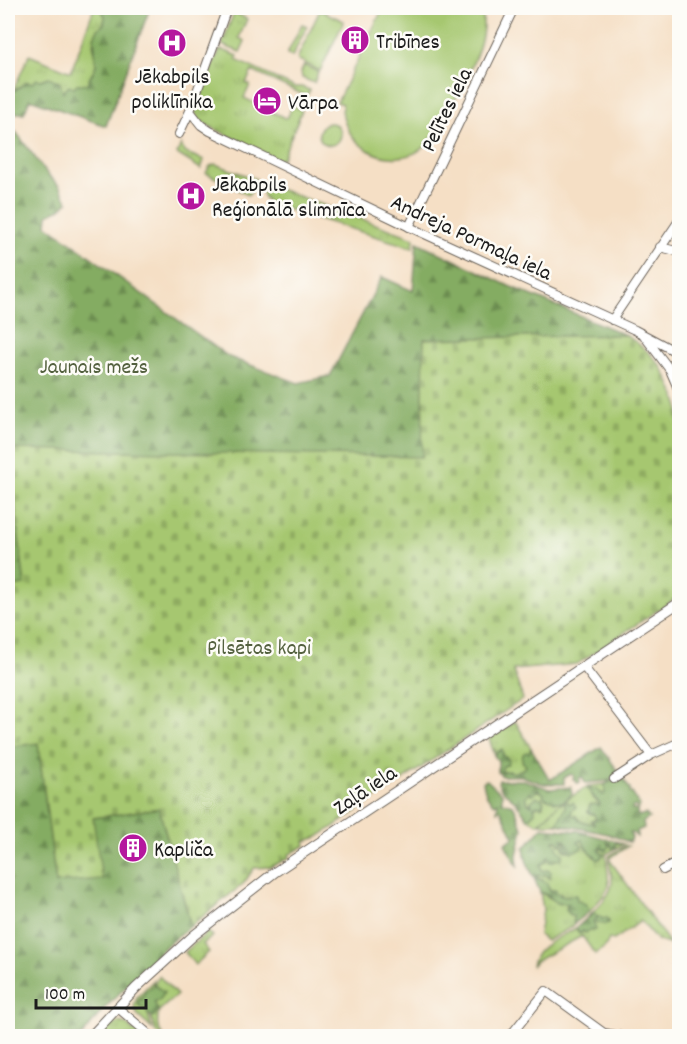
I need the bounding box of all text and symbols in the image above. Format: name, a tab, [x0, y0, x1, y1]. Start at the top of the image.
building icon: Tribīnes	[339, 24, 371, 56]
hospital icon: Jēkabpils poliklīnika	[156, 27, 188, 59]
place label: Tribīnes	[376, 28, 440, 59]
place label: Jēkabpils poliklīnika	[131, 63, 213, 119]
street label: Pelītes iela	[414, 63, 482, 158]
hotel icon: Vārpa	[251, 85, 283, 117]
place label: Vārpa	[288, 89, 339, 120]
place label: Jēkabpils Reģionālā slimnīca	[212, 171, 366, 227]
hospital icon: Jēkabpils Reģionālā slimnīca	[175, 180, 207, 212]
street label: Andreja Pormaļa iela	[385, 188, 557, 290]
park label: Jaunais mežs	[40, 353, 148, 384]
park label: Pilsētas kapi	[207, 634, 311, 665]
street label: Zaļā iela	[328, 759, 404, 824]
building icon: Kapliča	[117, 832, 149, 864]
place label: Kapliča	[154, 836, 214, 867]
scale bar	[36, 972, 146, 1010]
text: 100 m	[45, 983, 85, 1008]

